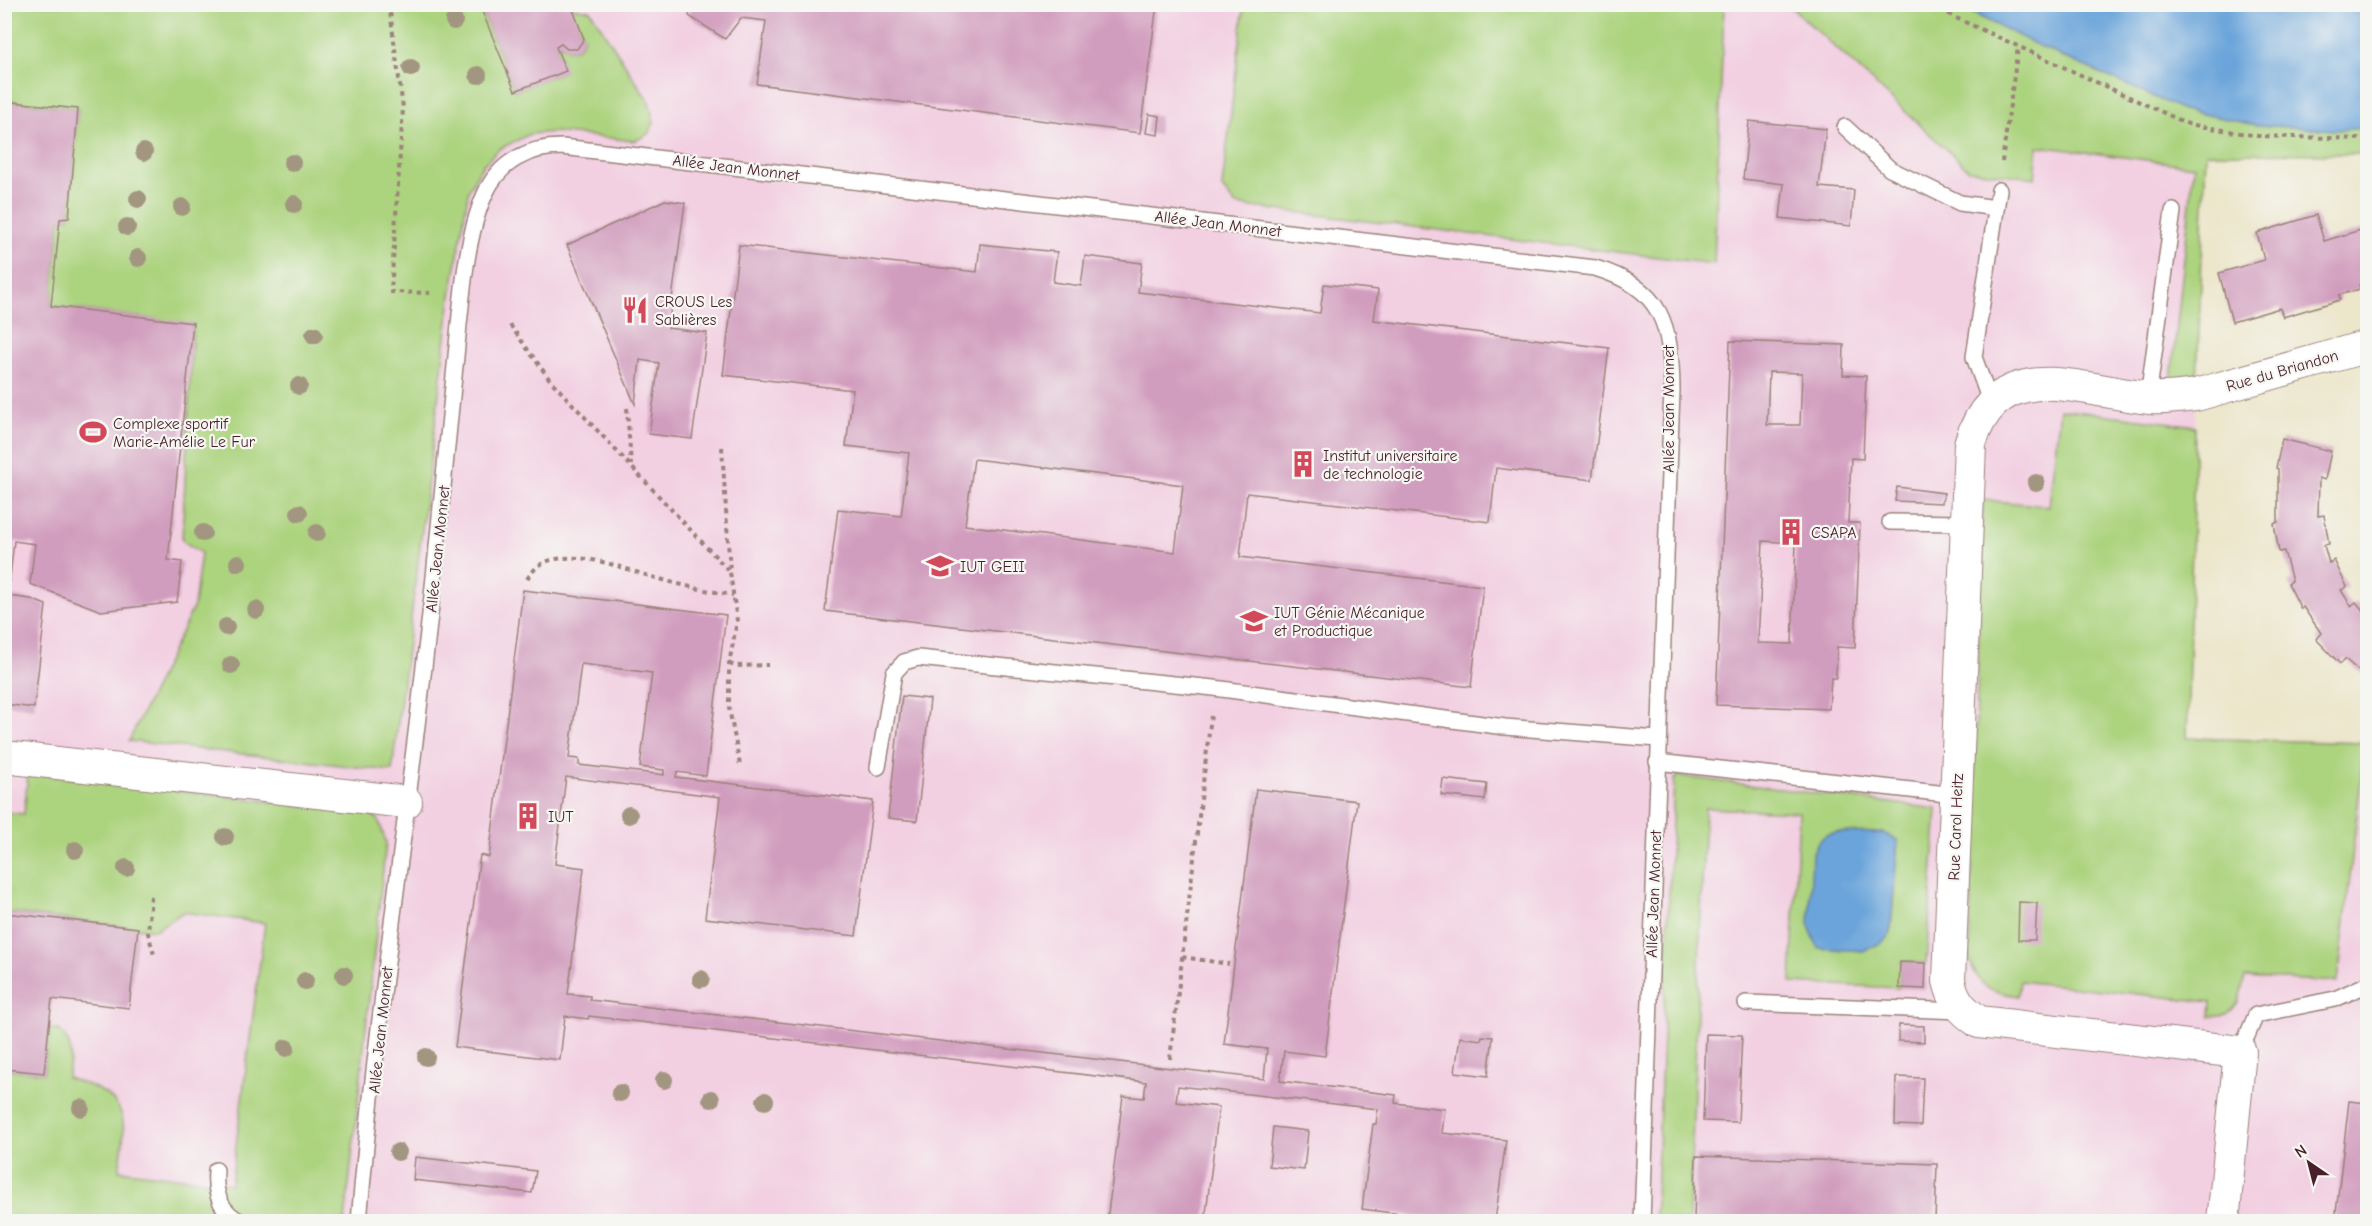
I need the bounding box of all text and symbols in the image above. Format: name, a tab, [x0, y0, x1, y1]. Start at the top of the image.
street label: Allée Jean Monnet	[671, 151, 801, 185]
street label: Allée Jean Monnet	[1153, 207, 1283, 241]
place label: CROUS Les Sablières	[655, 293, 733, 329]
restaurant icon: CROUS Les Sablières	[620, 295, 650, 325]
street label: Allée Jean Monnet	[1660, 345, 1678, 473]
street label: Rue du Briandon	[2224, 346, 2340, 396]
place label: Complexe sportif Marie-Amélie Le Fur	[113, 415, 256, 451]
sports icon: Complexe sportif Marie-Amélie Le Fur	[78, 417, 108, 447]
place label: Institut universitaire de technologie	[1323, 447, 1457, 483]
building icon: Institut universitaire de technologie	[1288, 449, 1318, 479]
street label: Allée Jean Monnet	[422, 484, 454, 614]
building icon: CSAPA	[1776, 517, 1806, 547]
place label: CSAPA	[1811, 524, 1857, 542]
school or university icon: IUT GEII	[925, 551, 955, 581]
place label: IUT GEII	[960, 558, 1025, 576]
place label: IUT Génie Mécanique et Productique	[1274, 604, 1425, 640]
school or university icon: IUT Génie Mécanique et Productique	[1239, 606, 1269, 636]
street label: Rue Carol Heitz	[1945, 773, 1967, 881]
building icon: IUT	[513, 801, 543, 831]
place label: IUT	[548, 808, 574, 826]
street label: Allée Jean Monnet	[1643, 830, 1665, 958]
street label: Allée Jean Monnet	[365, 965, 397, 1095]
north arrow	[2279, 1133, 2339, 1193]
text: N	[2292, 1141, 2310, 1162]

